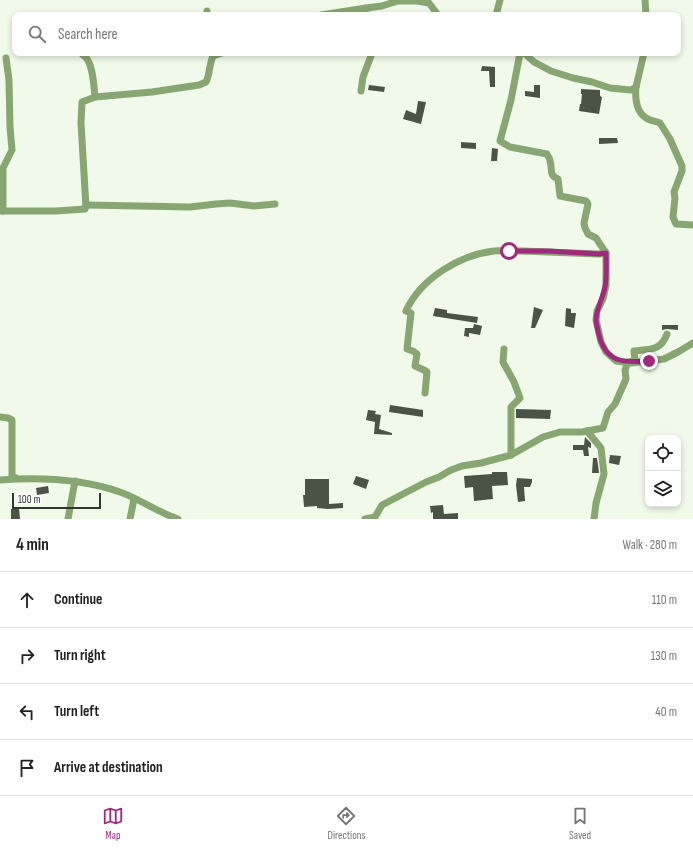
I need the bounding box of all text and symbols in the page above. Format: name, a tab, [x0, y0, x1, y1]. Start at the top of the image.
search box	[12, 12, 681, 56]
icon: search	[26, 23, 48, 45]
text: Search here	[58, 25, 118, 44]
route start	[500, 242, 518, 260]
route end	[640, 352, 658, 370]
map controls	[645, 435, 681, 507]
button: locate	[645, 435, 681, 471]
button: layers	[645, 471, 681, 507]
scale bar	[12, 491, 101, 510]
text: 100 m	[18, 493, 40, 506]
text: 4 min	[16, 535, 49, 555]
text: Walk · 280 m	[623, 537, 677, 553]
icon: ahead	[16, 589, 38, 611]
text: Continue	[54, 590, 103, 609]
text: 110 m	[652, 592, 677, 608]
icon: right	[16, 645, 38, 667]
text: Turn right	[54, 646, 106, 665]
text: 130 m	[651, 648, 677, 664]
icon: left	[16, 701, 38, 723]
text: Turn left	[54, 702, 99, 721]
text: 40 m	[655, 704, 677, 720]
icon: arrive	[16, 757, 38, 779]
text: Arrive at destination	[54, 758, 163, 777]
tab: Map	[102, 805, 124, 842]
tab: Directions	[328, 805, 365, 842]
tab: Saved	[569, 805, 591, 842]

